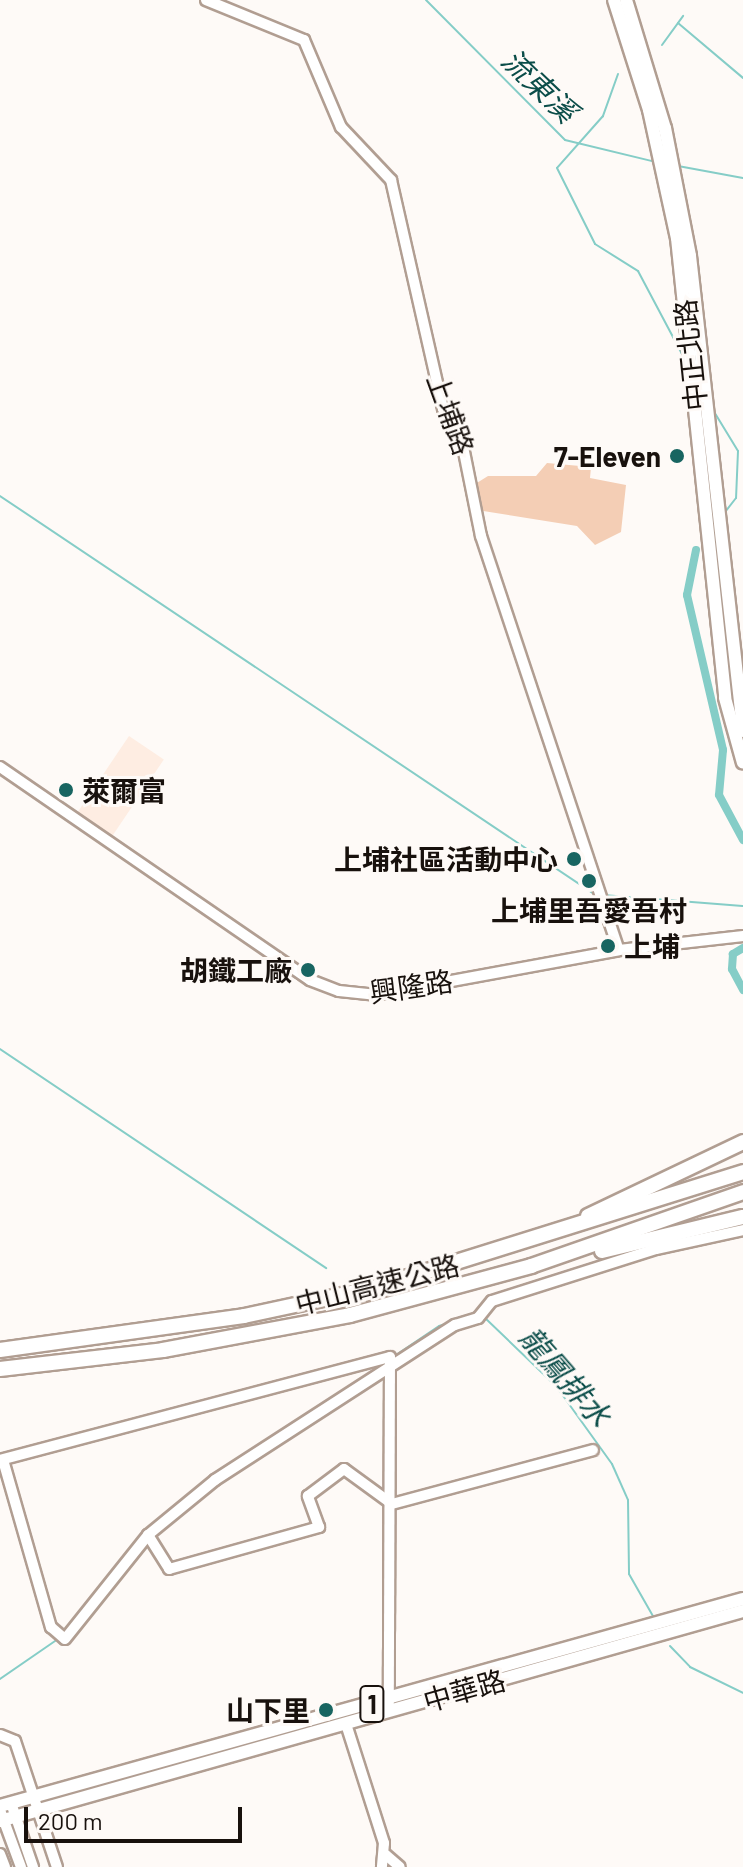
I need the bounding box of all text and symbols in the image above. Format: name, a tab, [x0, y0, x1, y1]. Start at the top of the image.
water label: 流東溪	[495, 41, 585, 129]
street label: 中正北路	[667, 298, 713, 412]
street label: 上埔路	[421, 369, 481, 459]
place label: 7-Eleven	[554, 439, 661, 473]
marker: 7-Eleven	[668, 447, 686, 465]
place label: 萊爾富	[82, 773, 166, 807]
marker: 萊爾富	[57, 781, 75, 799]
place label: 上埔社區活動中心	[334, 842, 558, 876]
marker: 上埔社區活動中心	[565, 850, 583, 868]
marker: 上埔里吾愛吾村	[580, 872, 598, 890]
place label: 上埔里吾愛吾村	[491, 893, 687, 927]
place label: 上埔	[624, 929, 680, 963]
marker: 上埔	[599, 937, 617, 955]
place label: 胡鐵工廠	[180, 953, 292, 987]
marker: 胡鐵工廠	[299, 961, 317, 979]
street label: 興隆路	[367, 964, 455, 1008]
street label: 中山高速公路	[291, 1247, 463, 1321]
water label: 龍鳳排水	[513, 1319, 619, 1433]
street label: 中華路	[419, 1662, 509, 1718]
road number: 1	[358, 1682, 386, 1726]
place label: 山下里	[226, 1693, 310, 1727]
marker: 山下里	[317, 1701, 335, 1719]
scale bar	[28, 1791, 246, 1841]
text: 200 m	[38, 1806, 103, 1835]

